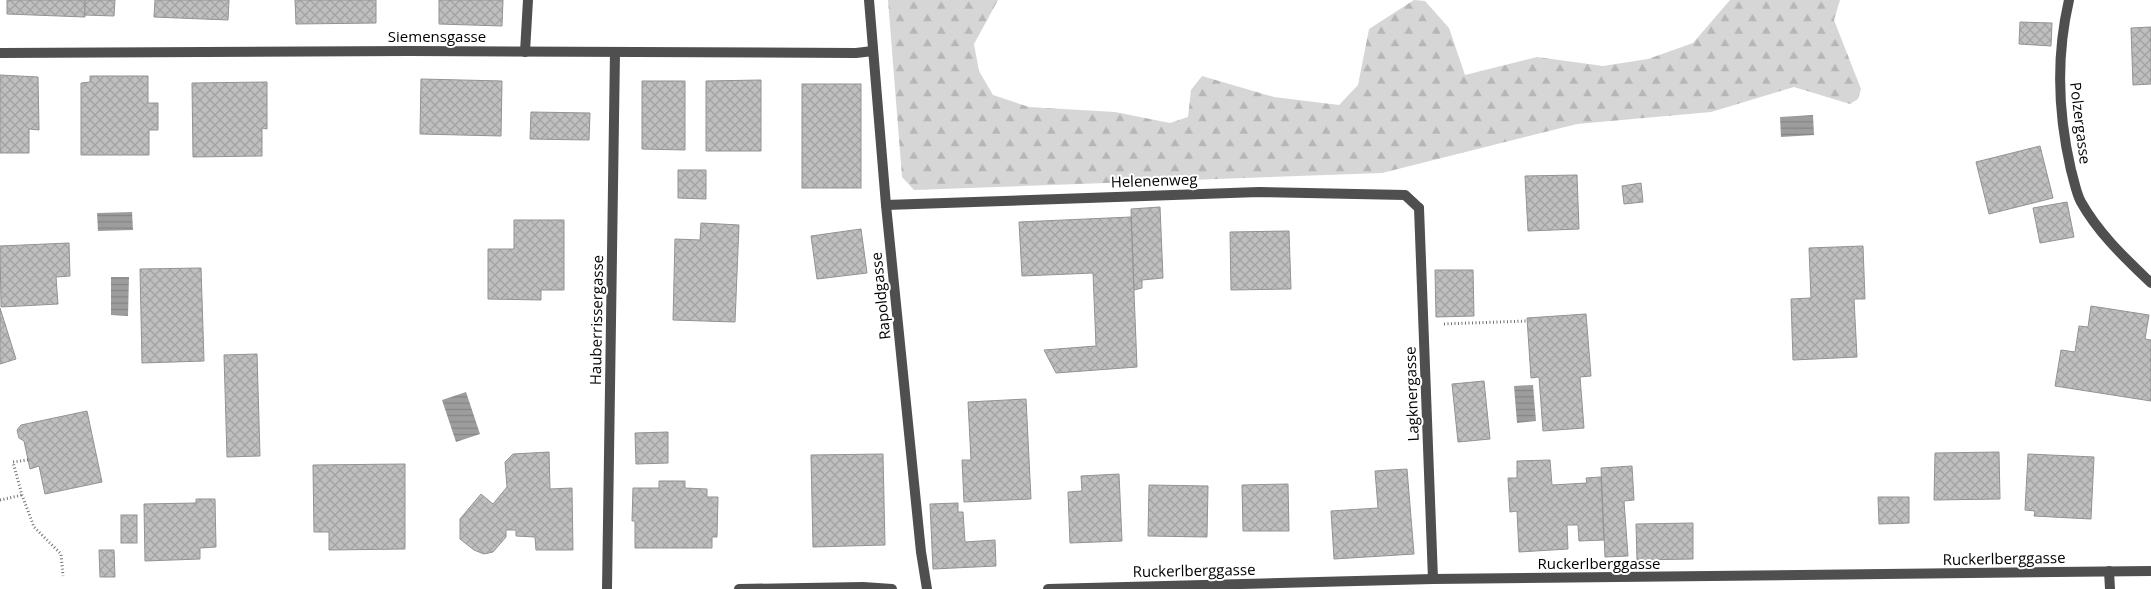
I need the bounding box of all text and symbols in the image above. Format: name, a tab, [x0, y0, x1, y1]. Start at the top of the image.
street label: Siemensgasse	[388, 26, 486, 46]
street label: Polzergasse	[2066, 81, 2096, 165]
street label: Helenenweg	[1110, 168, 1198, 192]
street label: Rapoldgasse	[865, 251, 895, 341]
street label: Hauberrissergasse	[585, 255, 607, 385]
street label: Lagknergasse	[1399, 346, 1423, 442]
street label: Ruckerlberggasse	[1942, 547, 2066, 569]
street label: Ruckerlberggasse	[1538, 553, 1660, 573]
street label: Ruckerlberggasse	[1132, 559, 1256, 581]

